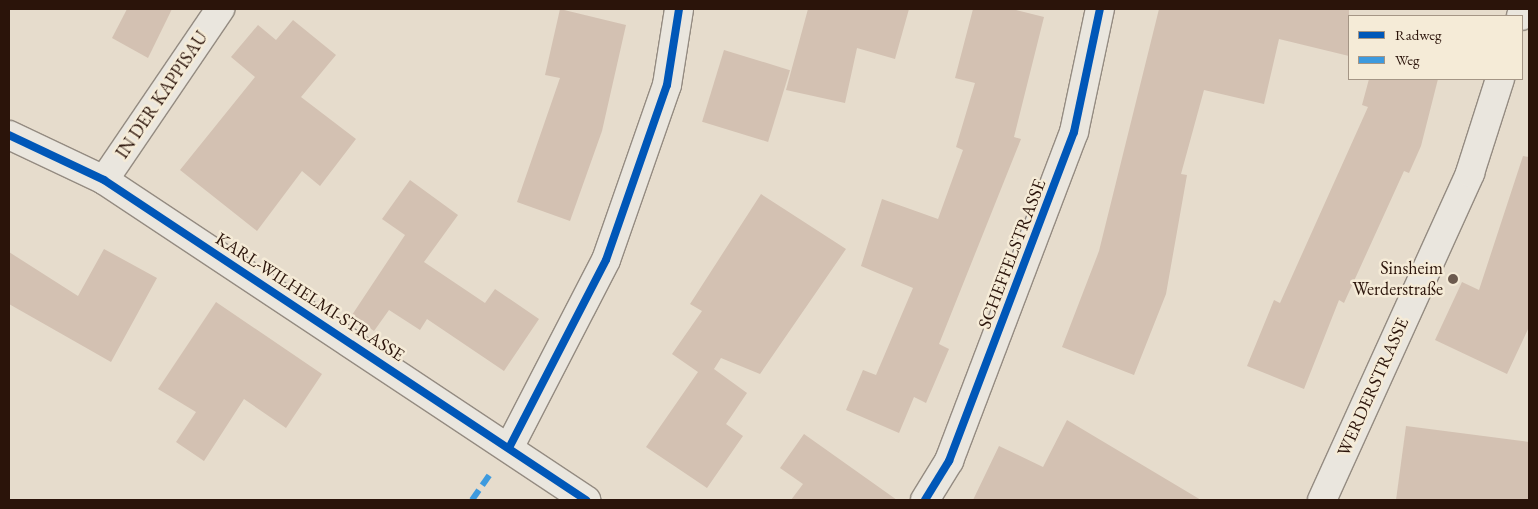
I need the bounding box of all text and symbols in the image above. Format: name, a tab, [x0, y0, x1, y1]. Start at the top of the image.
legend	[1348, 15, 1523, 80]
text: Radweg	[1395, 25, 1442, 44]
street label: IN DER KAPPISAU	[111, 27, 213, 163]
text: Weg	[1395, 50, 1420, 69]
street label: SCHEFFELSTRASSE	[974, 176, 1050, 332]
street label: KARL-WILHELMI-STRASSE	[212, 228, 408, 366]
place label: Sinsheim Werderstraße	[1352, 258, 1443, 300]
marker: Sinsheim Werderstraße	[1447, 273, 1459, 285]
street label: WERDERSTRASSE	[1333, 314, 1413, 460]

